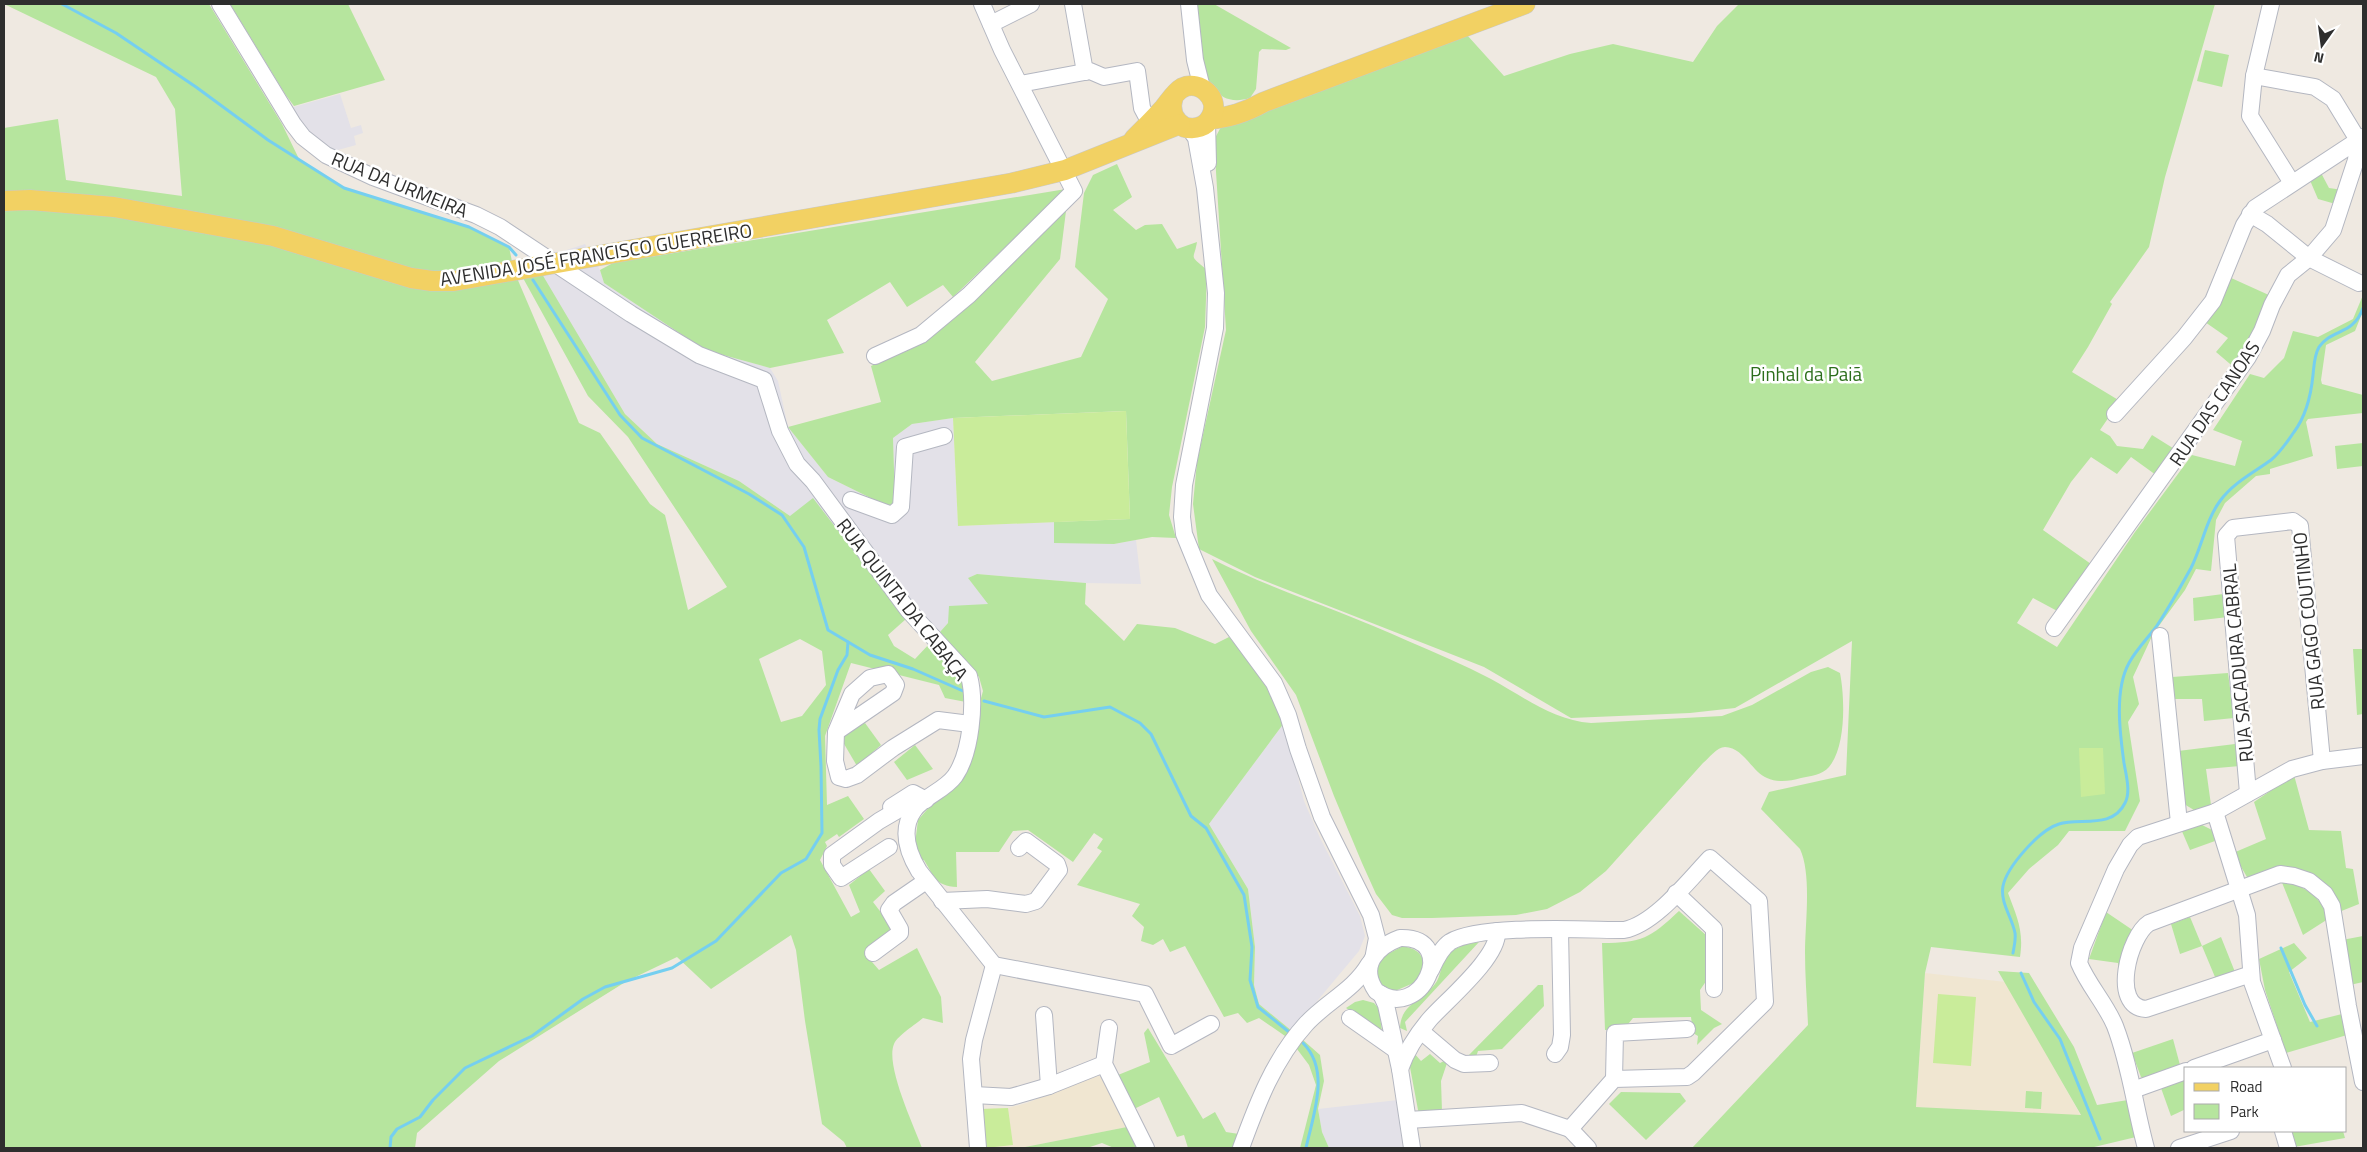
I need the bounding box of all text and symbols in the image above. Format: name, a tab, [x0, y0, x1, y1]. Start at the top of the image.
north arrow	[2297, 20, 2347, 70]
text: N	[2311, 47, 2326, 69]
street label: RUA DA URMEIRA	[327, 143, 473, 225]
street label: AVENIDA JOSÉ FRANCISCO GUERREIRO	[438, 215, 754, 293]
street label: RUA DAS CANOAS	[2161, 335, 2267, 471]
park label: Pinhal da Paiã	[1750, 359, 1863, 388]
street label: RUA QUINTA DA CABAÇA	[830, 511, 976, 687]
street label: RUA GAGO COUTINHO	[2284, 531, 2332, 711]
street label: RUA SACADURA CABRAL	[2214, 563, 2260, 763]
legend	[2184, 1067, 2347, 1132]
text: Road	[2230, 1075, 2262, 1098]
text: Park	[2230, 1100, 2259, 1123]

